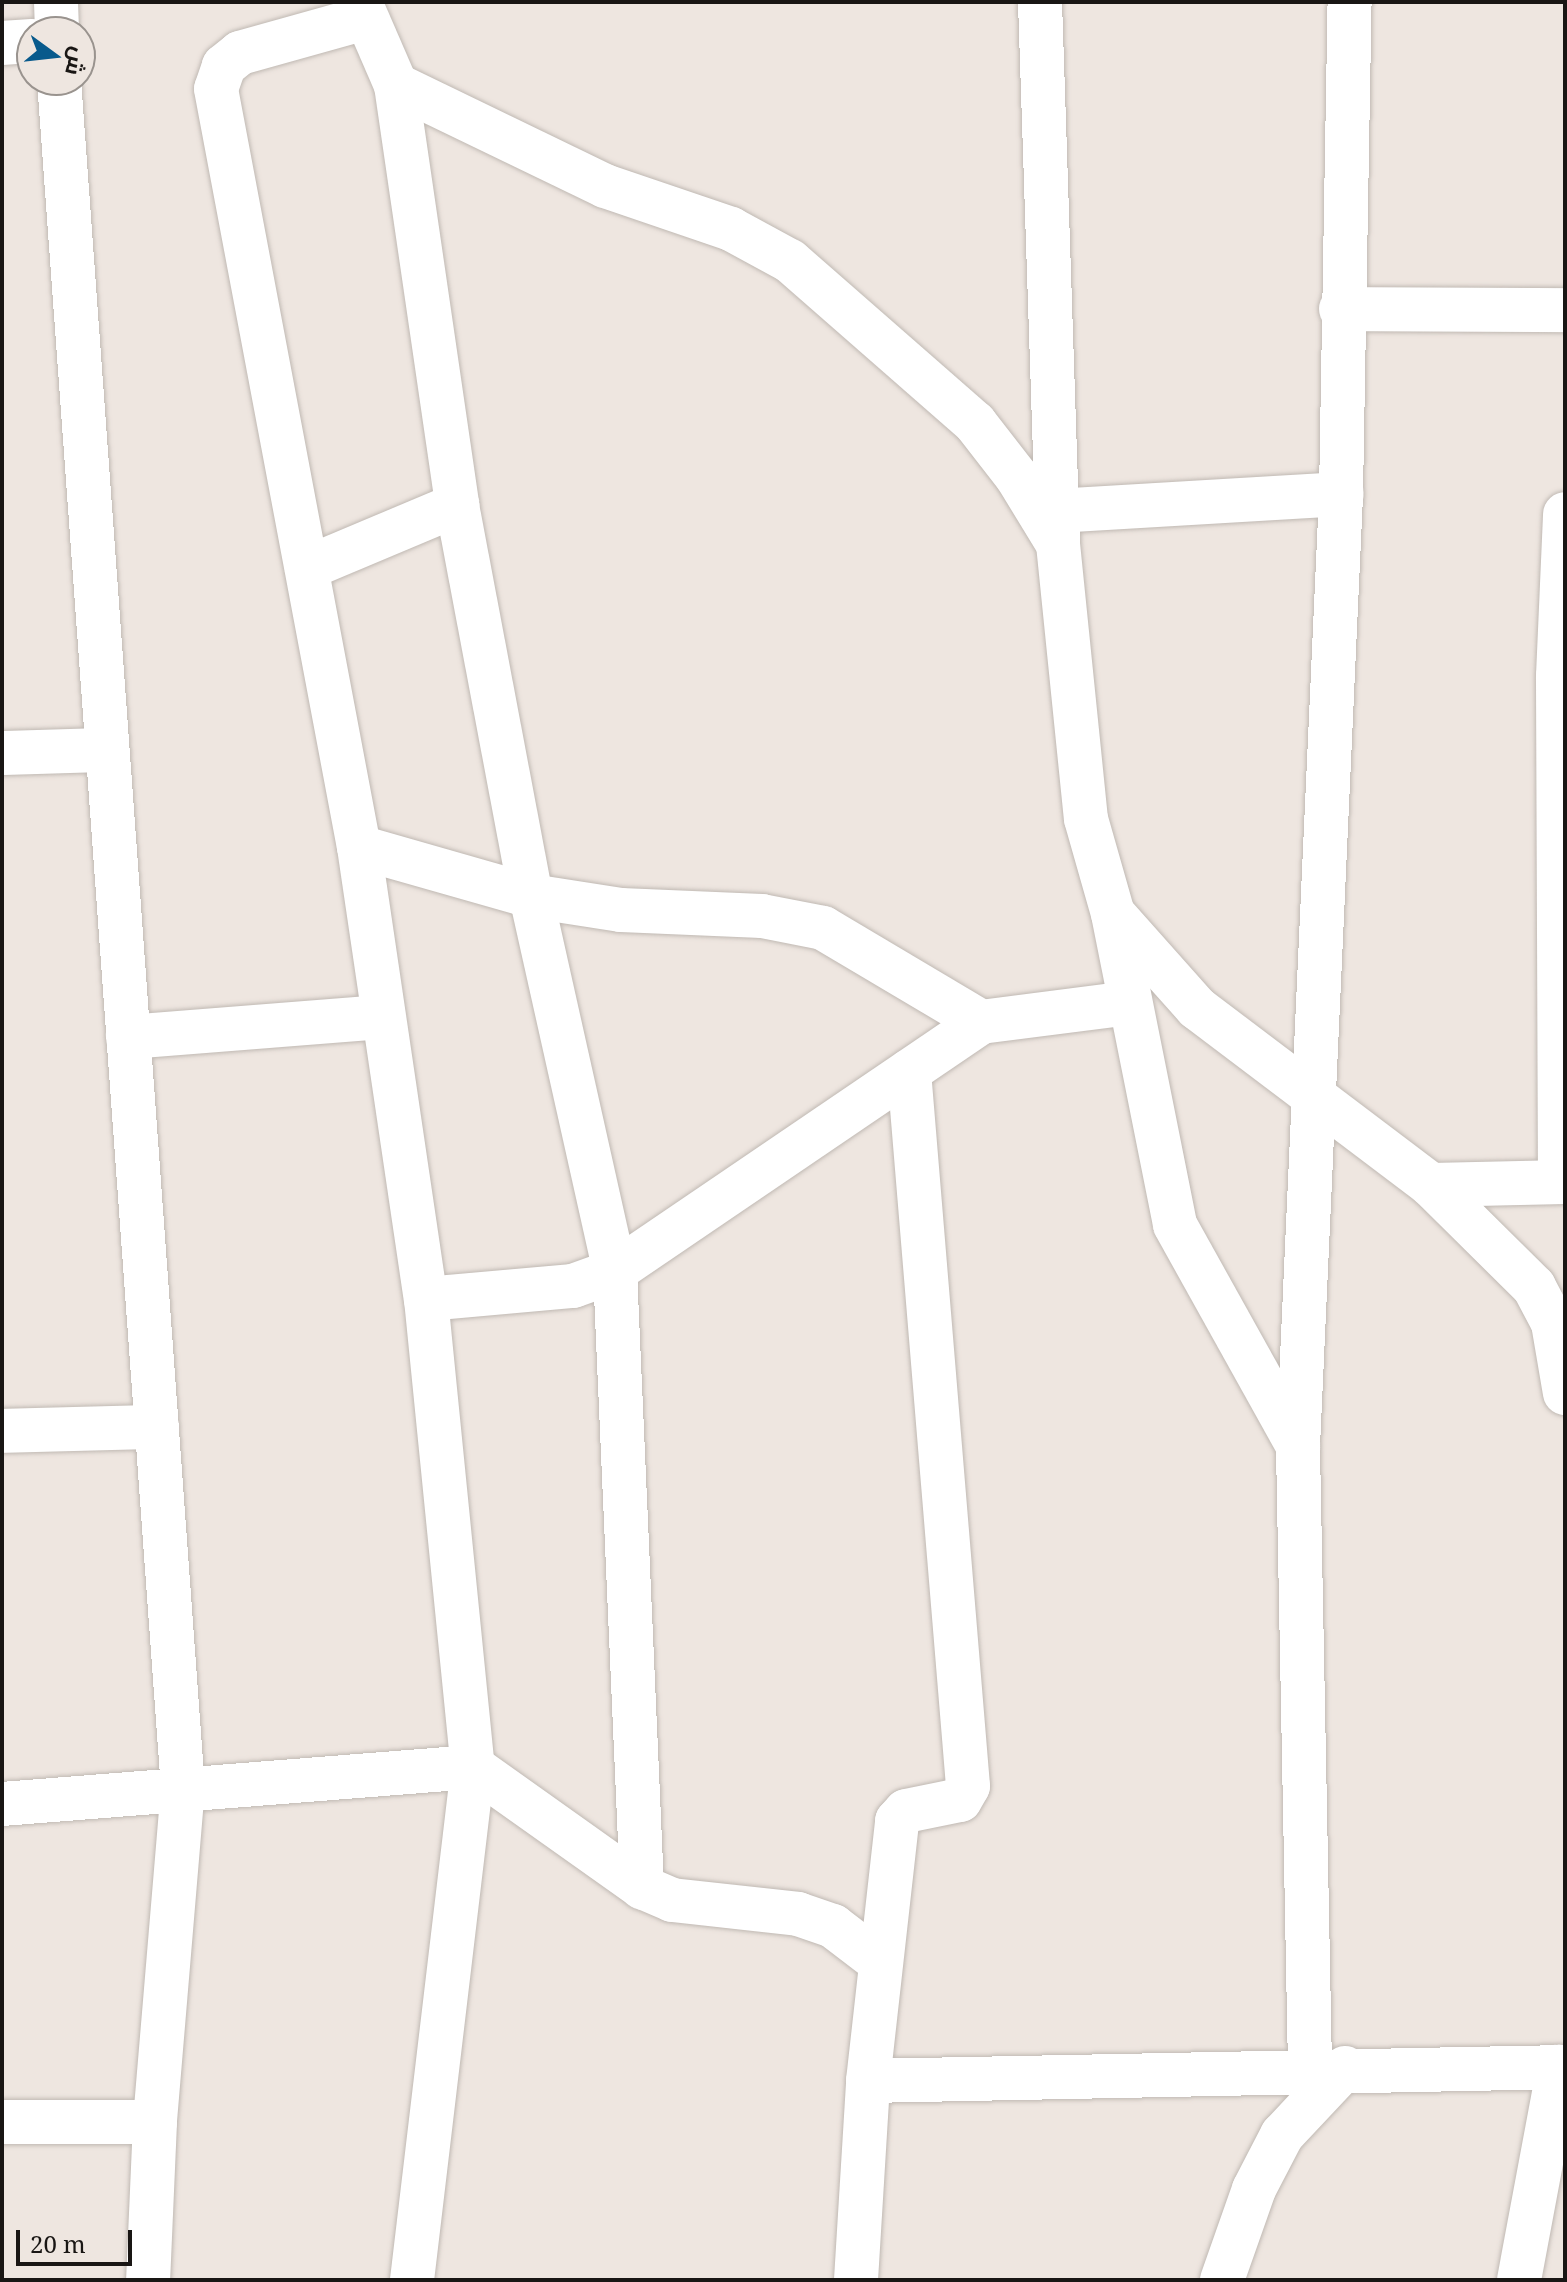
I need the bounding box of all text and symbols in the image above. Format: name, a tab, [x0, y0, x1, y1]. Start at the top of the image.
north arrow	[16, 16, 96, 96]
text: ش	[59, 44, 95, 79]
scale bar	[20, 2214, 136, 2264]
text: 20 m	[30, 2227, 86, 2260]

